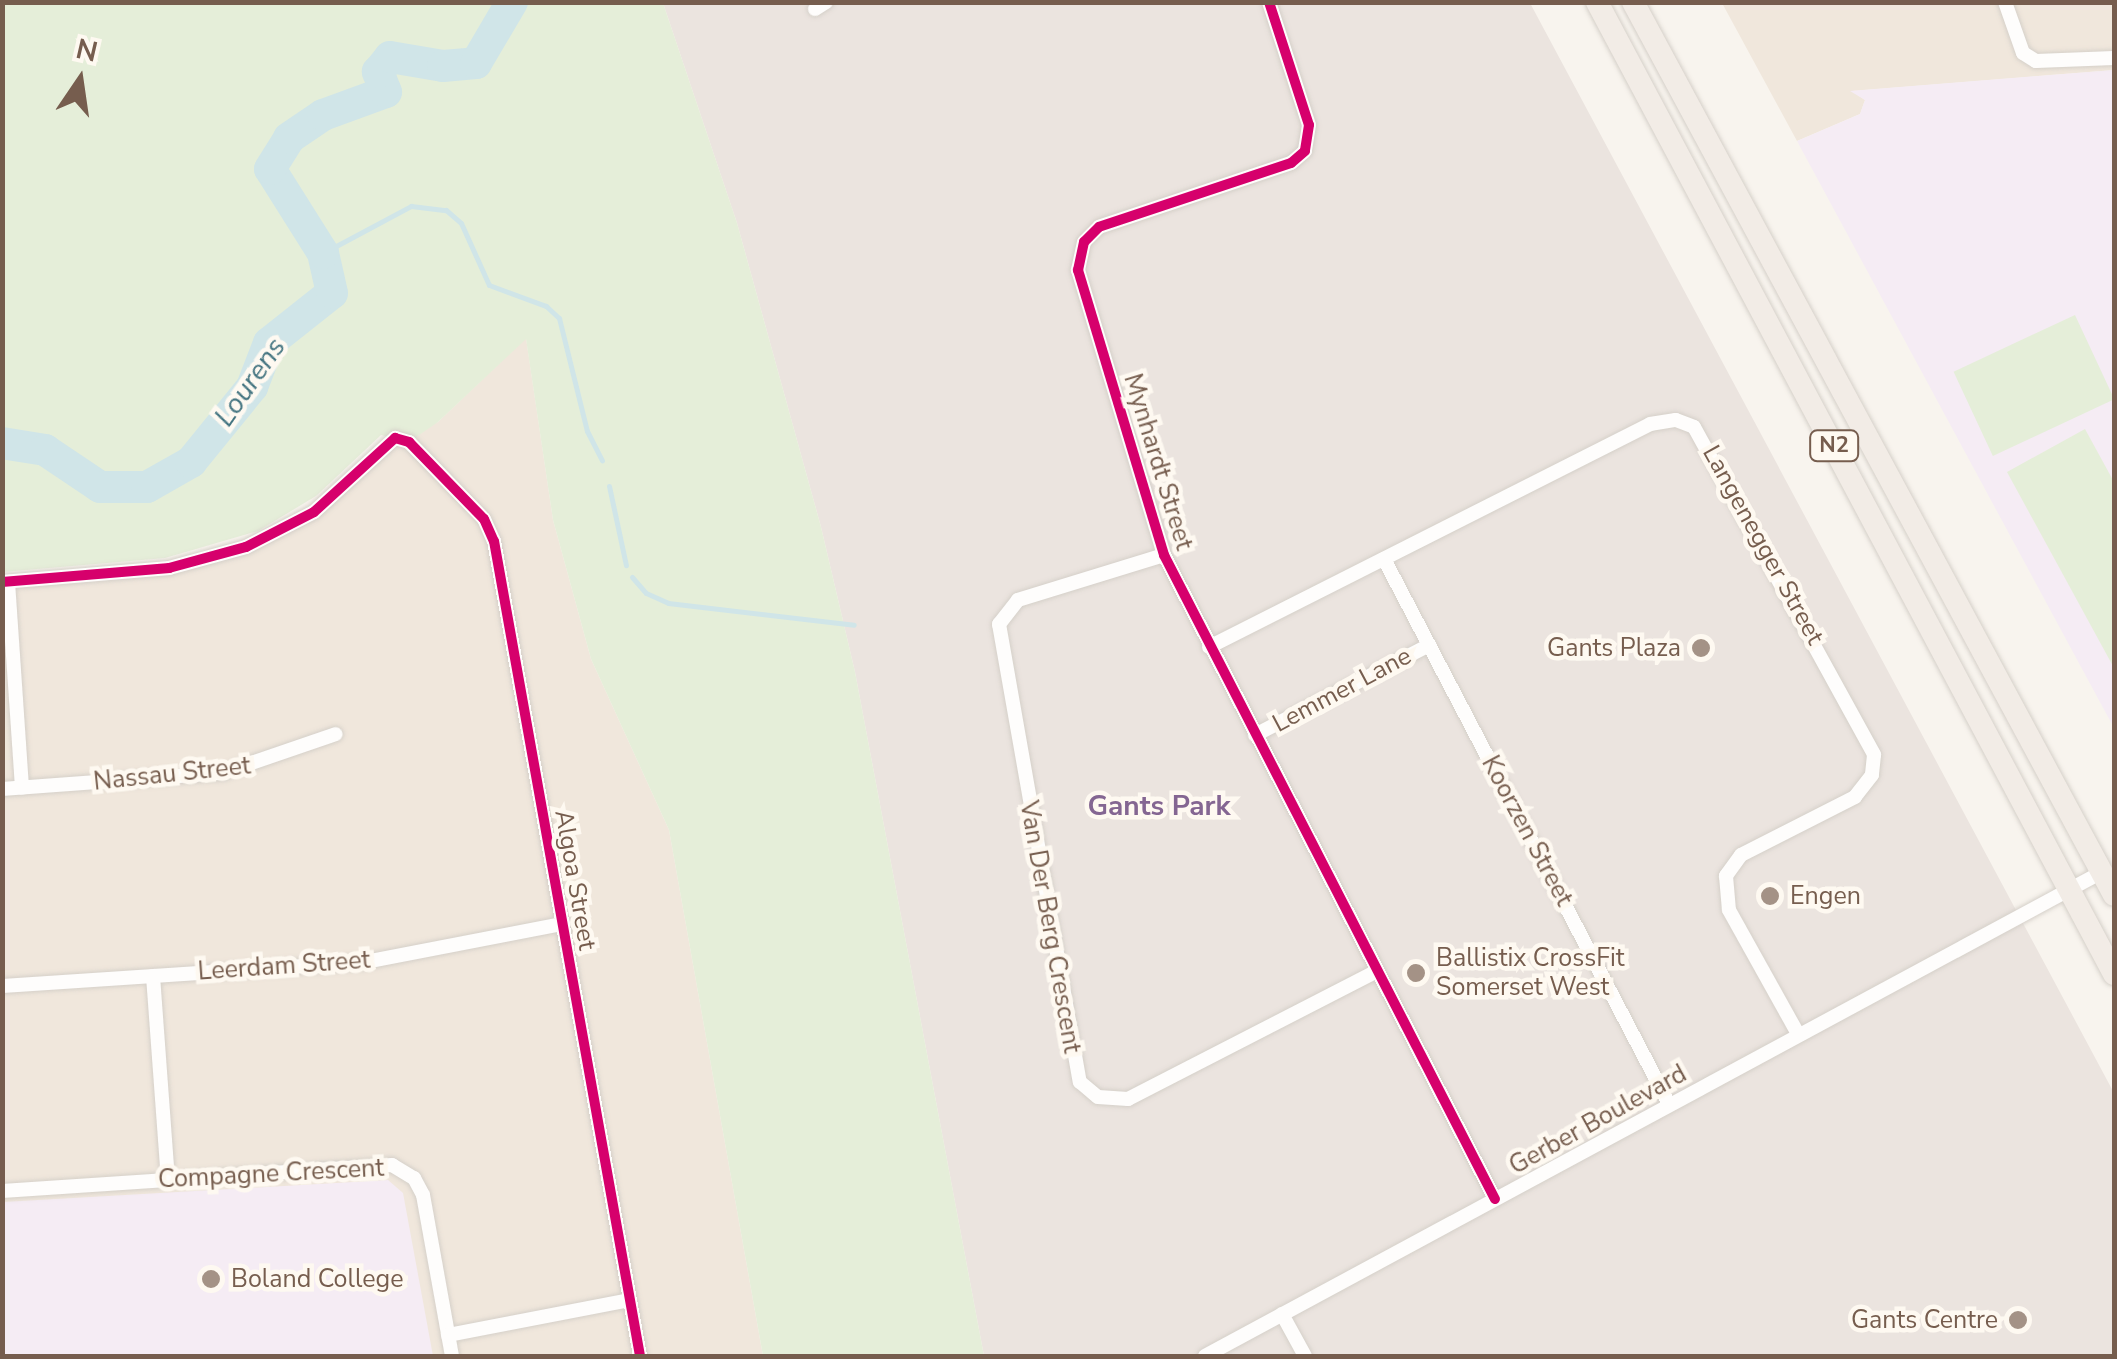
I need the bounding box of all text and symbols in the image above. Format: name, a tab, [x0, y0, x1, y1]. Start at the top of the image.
north arrow	[30, 30, 130, 130]
text: N	[72, 30, 101, 72]
water label: Lourens	[207, 331, 293, 433]
street label: Mynhardt Street	[1117, 370, 1199, 554]
road number: N2	[1809, 429, 1859, 463]
street label: Langenegger Street	[1696, 440, 1830, 650]
place label: Gants Plaza	[1547, 633, 1681, 663]
marker: Gants Plaza	[1690, 637, 1712, 659]
street label: Lemmer Lane	[1268, 641, 1416, 739]
street label: Nassau Street	[92, 751, 252, 797]
street label: Koorzen Street	[1475, 751, 1579, 911]
district label: Gants Park	[1087, 789, 1231, 823]
street label: Van Der Berg Crescent	[1013, 799, 1087, 1055]
street label: Algoa Street	[548, 808, 602, 952]
place label: Engen	[1790, 881, 1861, 911]
marker: Engen	[1759, 885, 1781, 907]
place label: Ballistix CrossFit Somerset West	[1436, 944, 1625, 1003]
street label: Leerdam Street	[197, 945, 371, 987]
marker: Ballistix CrossFit Somerset West	[1405, 962, 1427, 984]
street label: Gerber Boulevard	[1504, 1059, 1692, 1181]
street label: Compagne Crescent	[157, 1153, 385, 1195]
place label: Boland College	[231, 1264, 403, 1294]
marker: Boland College	[200, 1268, 222, 1290]
place label: Gants Centre	[1851, 1305, 1998, 1335]
marker: Gants Centre	[2007, 1309, 2029, 1331]

